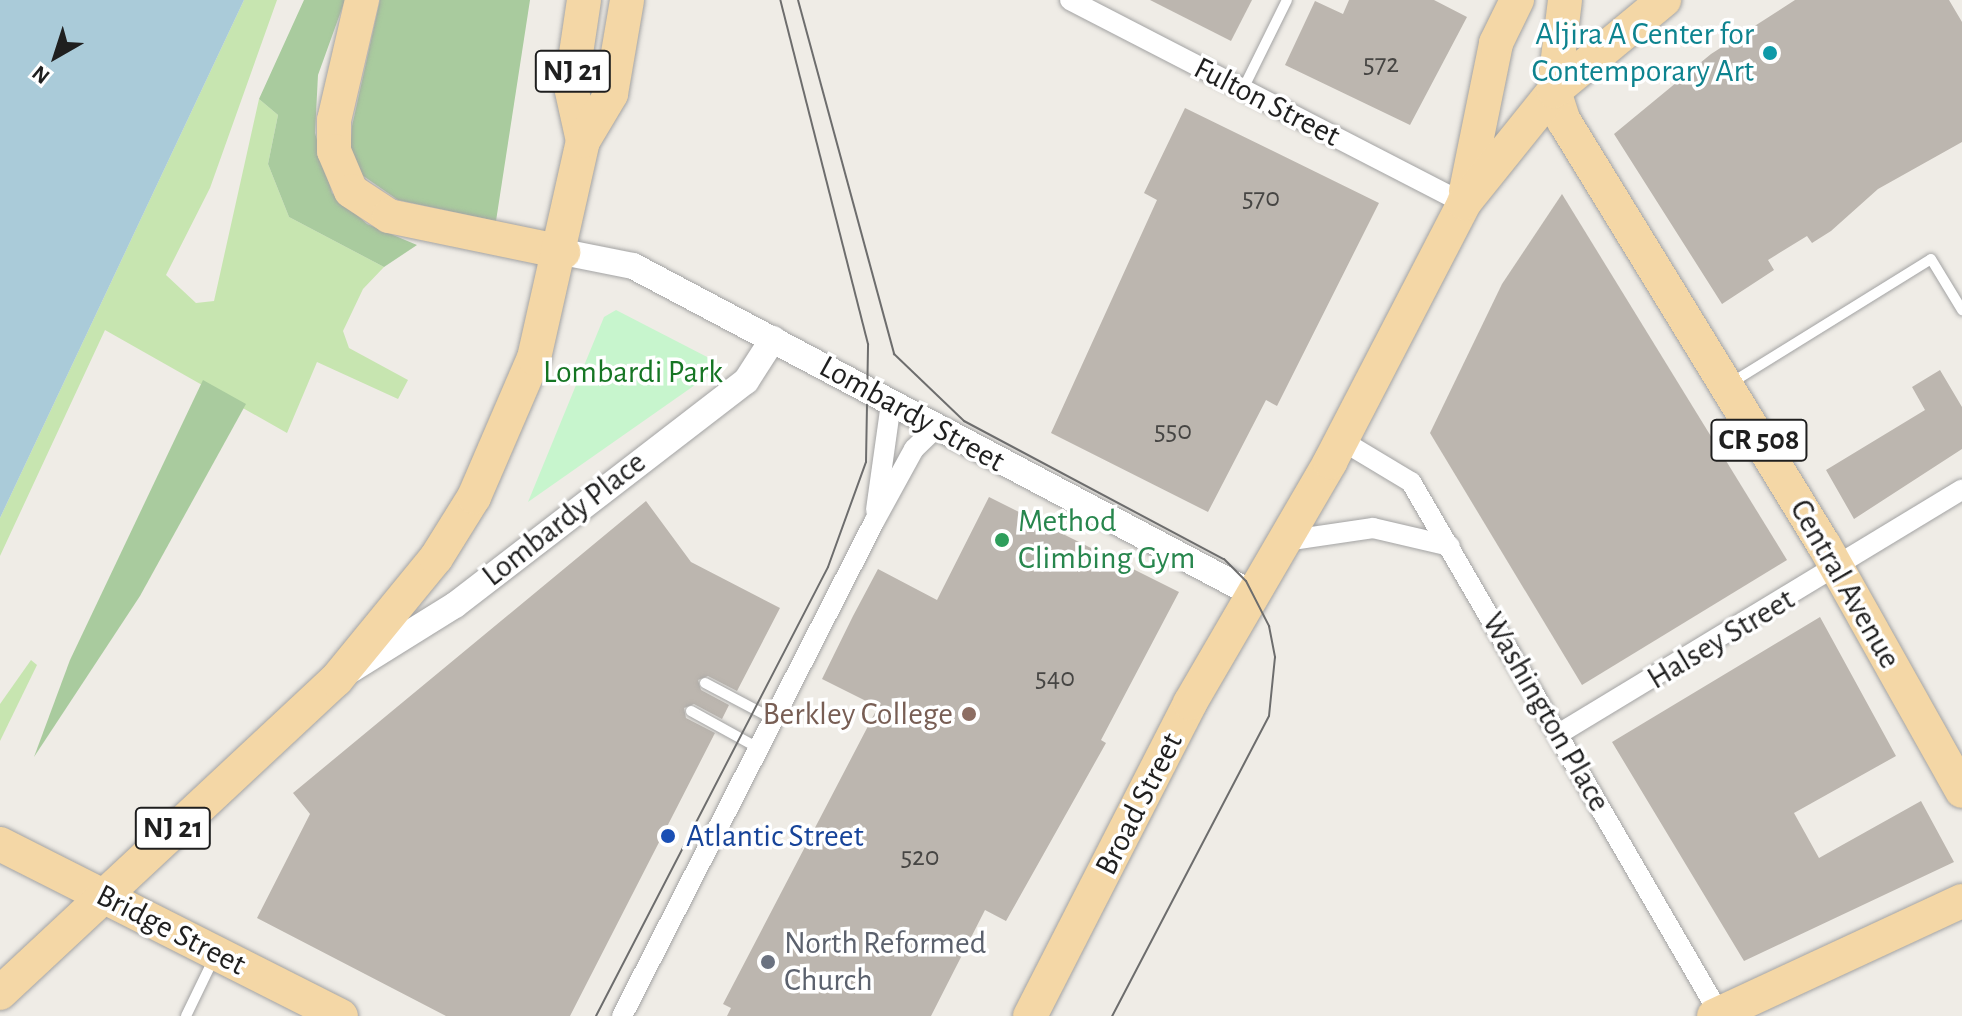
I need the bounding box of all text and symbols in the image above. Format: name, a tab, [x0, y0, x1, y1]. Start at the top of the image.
north arrow	[16, 16, 96, 96]
place label: Aljira A Center for Contemporary Art	[1531, 16, 1754, 91]
marker: Aljira A Center for Contemporary Art	[1761, 44, 1779, 62]
road number: NJ 21	[533, 45, 613, 97]
house number: 572	[1363, 47, 1399, 81]
street label: Fulton Street	[1188, 49, 1346, 155]
text: N	[28, 61, 54, 88]
house number: 570	[1242, 181, 1280, 215]
street label: Lombardy Street	[813, 347, 1011, 481]
park label: Lombardi Park	[543, 353, 723, 391]
house number: 550	[1154, 414, 1192, 448]
road number: CR 508	[1709, 414, 1809, 466]
street label: Lombardy Place	[475, 443, 653, 595]
street label: Central Avenue	[1781, 493, 1909, 675]
place label: Method Climbing Gym	[1018, 503, 1195, 578]
marker: Method Climbing Gym	[993, 531, 1011, 549]
street label: Halsey Street	[1640, 580, 1802, 698]
street label: Washington Place	[1474, 606, 1618, 818]
house number: 540	[1035, 661, 1075, 695]
place label: Berkley College	[763, 695, 953, 733]
marker: Berkley College	[960, 705, 978, 723]
street label: Broad Street	[1087, 726, 1191, 882]
road number: NJ 21	[133, 802, 213, 854]
place label: Atlantic Street	[686, 817, 864, 855]
marker: Atlantic Street	[657, 825, 679, 847]
house number: 520	[900, 840, 940, 874]
street label: Bridge Street	[90, 876, 252, 984]
place label: North Reformed Church	[784, 925, 986, 1000]
marker: North Reformed Church	[759, 953, 777, 971]

